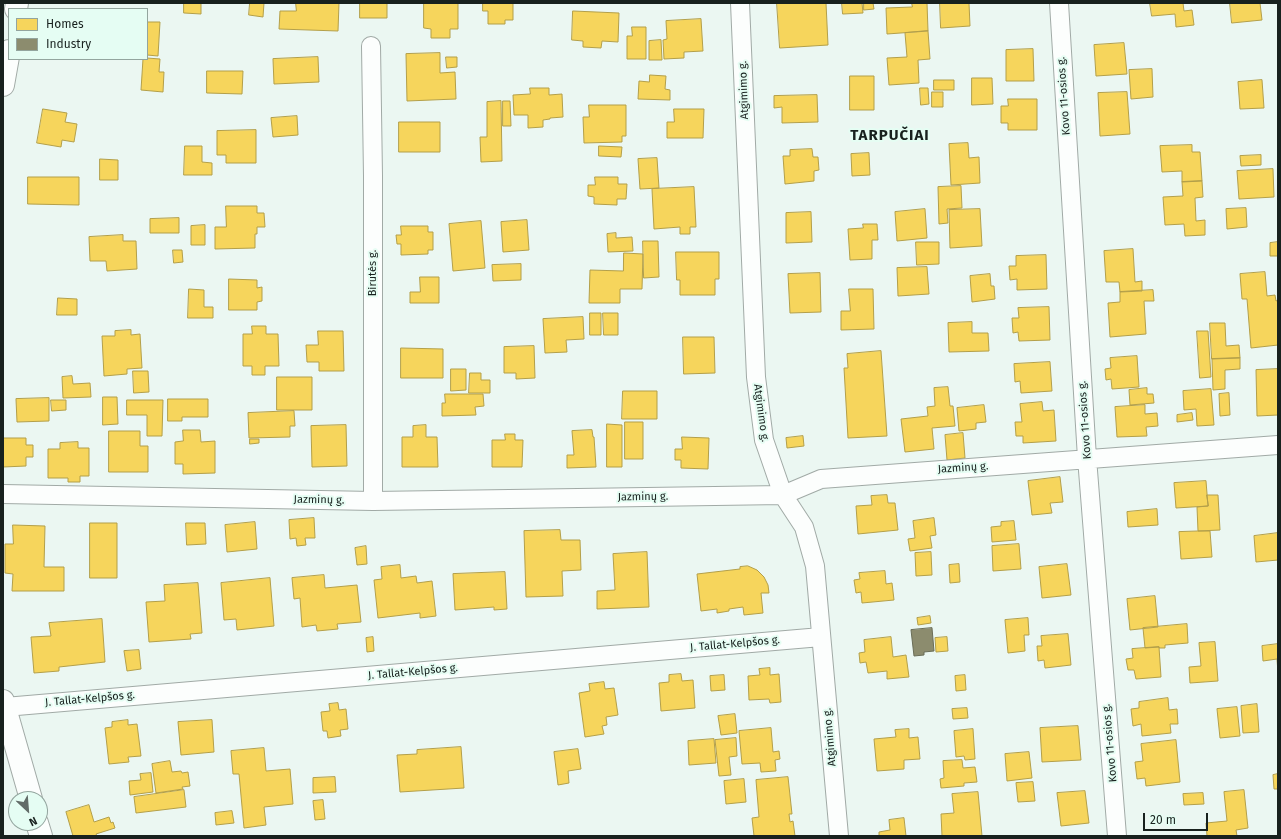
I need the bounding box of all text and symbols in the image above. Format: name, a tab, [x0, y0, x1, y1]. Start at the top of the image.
legend	[8, 8, 148, 60]
text: Homes	[46, 17, 84, 31]
text: Industry	[46, 37, 91, 51]
street label: Kovo 11-osios g.	[1055, 56, 1073, 136]
street label: Atgimimo g.	[736, 60, 752, 120]
district label: TARPUČIAI	[850, 127, 930, 145]
street label: Birutės g.	[366, 250, 380, 296]
street label: Kovo 11-osios g.	[1076, 380, 1094, 460]
street label: Atgimimo g.	[750, 383, 772, 443]
street label: Jazminų g.	[937, 460, 989, 476]
street label: Jazminų g.	[617, 490, 669, 504]
street label: Jazminų g.	[293, 493, 345, 507]
street label: J. Tallat-Kelpšos g.	[689, 633, 781, 655]
street label: J. Tallat-Kelpšos g.	[367, 661, 459, 683]
street label: J. Tallat-Kelpšos g.	[44, 688, 136, 710]
street label: Kovo 11-osios g.	[1100, 703, 1120, 783]
street label: Atgimimo g.	[821, 707, 839, 767]
north arrow	[8, 791, 48, 831]
scale bar	[1145, 805, 1210, 831]
text: 20 m	[1150, 813, 1176, 827]
text: N	[27, 814, 39, 829]

